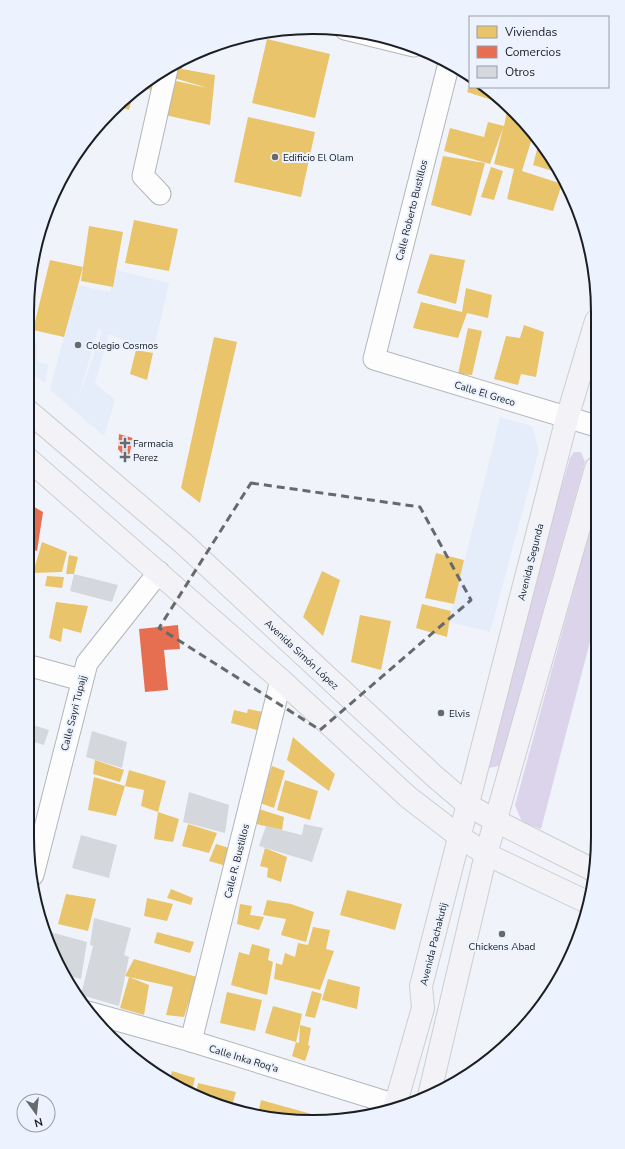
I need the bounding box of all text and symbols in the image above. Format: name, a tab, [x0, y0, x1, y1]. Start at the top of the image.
legend	[469, 16, 609, 88]
text: Viviendas	[504, 24, 558, 40]
text: Comercios	[505, 44, 561, 60]
text: Otros	[505, 64, 535, 80]
place label: Edificio El Olam	[283, 151, 353, 165]
marker: Edificio El Olam	[270, 152, 280, 162]
street label: Calle Roberto Bustillos	[393, 158, 431, 262]
place label: Colegio Cosmos	[86, 339, 158, 353]
marker: Colegio Cosmos	[73, 340, 83, 350]
street label: Calle El Greco	[452, 378, 517, 410]
place label: Farmacia	[133, 437, 173, 451]
marker: Farmacia	[120, 438, 130, 448]
place label: Perez	[133, 451, 158, 465]
marker: Perez	[120, 452, 130, 462]
street label: Avenida Segunda	[515, 522, 547, 602]
street label: Avenida Simón López	[261, 617, 342, 693]
street label: Calle Sayri Tupajj	[58, 674, 90, 752]
place label: Elvis	[449, 707, 470, 721]
marker: Elvis	[436, 708, 446, 718]
street label: Calle R. Bustillos	[221, 822, 253, 900]
street label: Avenida Pachakutij	[417, 901, 451, 987]
marker: Chickens Abad	[497, 929, 507, 939]
place label: Chickens Abad	[469, 940, 536, 954]
street label: Calle Inka Roq'a	[207, 1042, 280, 1076]
north arrow	[16, 1093, 56, 1133]
text: N	[33, 1114, 44, 1130]

